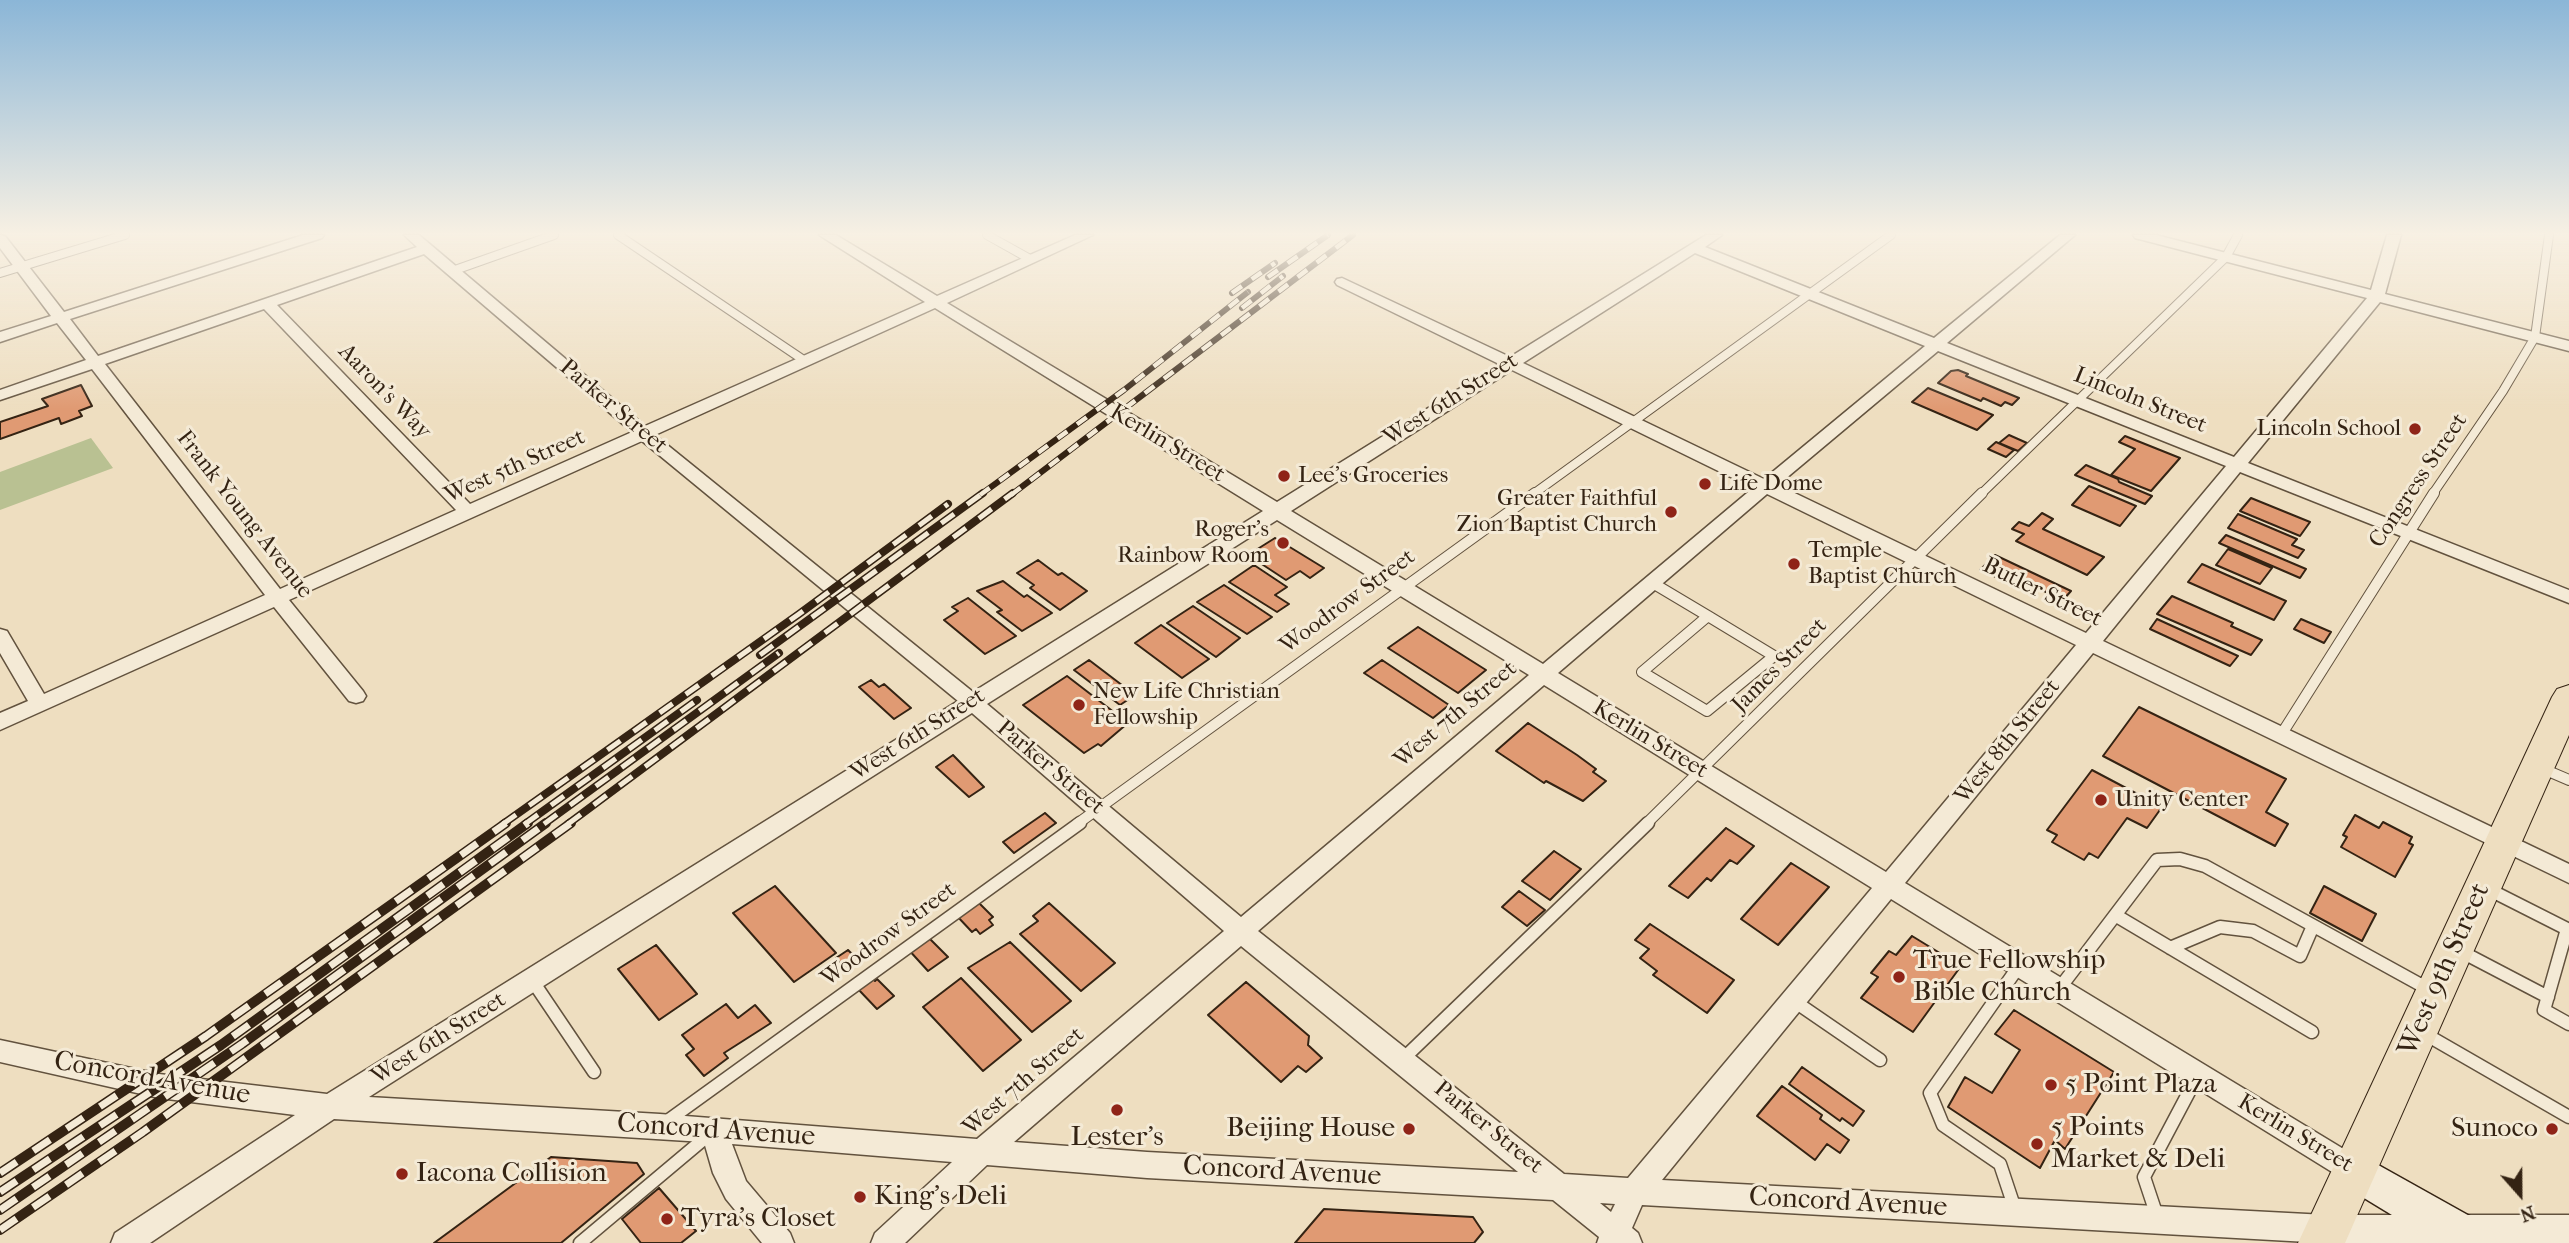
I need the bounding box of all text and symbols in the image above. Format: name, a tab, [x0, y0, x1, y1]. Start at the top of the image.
street label: Aaron's Way	[332, 339, 436, 445]
street label: West 6th Street	[1379, 348, 1523, 452]
street label: Parker Street	[554, 354, 672, 460]
street label: Lincoln Street	[2070, 362, 2210, 440]
street label: Kerlin Street	[1104, 399, 1230, 489]
street label: Congress Street	[2364, 408, 2474, 554]
place label: Lincoln School	[2257, 415, 2401, 443]
marker: Lincoln School	[2407, 421, 2423, 437]
street label: West 5th Street	[441, 424, 589, 510]
street label: Frank Young Avenue	[170, 425, 318, 605]
place label: Lee's Groceries	[1298, 462, 1448, 490]
marker: Lee's Groceries	[1276, 468, 1292, 484]
place label: Life Dome	[1719, 470, 1823, 498]
marker: Life Dome	[1697, 476, 1713, 492]
place label: Greater Faithful Zion Baptist Church	[1457, 485, 1657, 539]
marker: Greater Faithful Zion Baptist Church	[1663, 504, 1679, 520]
place label: Roger's Rainbow Room	[1117, 516, 1269, 570]
marker: Roger's Rainbow Room	[1275, 535, 1291, 551]
place label: Temple Baptist Church	[1808, 537, 1956, 591]
street label: Woodrow Street	[1275, 544, 1421, 660]
street label: Butler Street	[1978, 552, 2106, 634]
marker: Temple Baptist Church	[1786, 556, 1802, 572]
street label: James Street	[1727, 613, 1833, 719]
street label: West 7th Street	[1389, 656, 1523, 774]
street label: West 8th Street	[1949, 674, 2067, 810]
place label: New Life Christian Fellowship	[1093, 678, 1280, 732]
street label: West 6th Street	[846, 683, 990, 787]
street label: Kerlin Street	[1587, 695, 1713, 785]
marker: New Life Christian Fellowship	[1071, 697, 1087, 713]
street label: Parker Street	[991, 715, 1109, 821]
place label: Unity Center	[2115, 786, 2248, 814]
marker: Unity Center	[2093, 792, 2109, 808]
street label: Woodrow Street	[816, 877, 962, 993]
street label: West 9th Street	[2392, 878, 2498, 1062]
place label: True Fellowship Bible Church	[1913, 944, 2105, 1010]
marker: True Fellowship Bible Church	[1891, 969, 1907, 985]
street label: West 6th Street	[367, 987, 511, 1091]
street label: West 7th Street	[958, 1022, 1090, 1142]
street label: Concord Avenue	[51, 1045, 253, 1113]
place label: 5 Point Plaza	[2065, 1068, 2217, 1102]
street label: Parker Street	[1428, 1076, 1548, 1180]
marker: 5 Point Plaza	[2043, 1077, 2059, 1093]
street label: Kerlin Street	[2232, 1089, 2358, 1179]
marker: Lester's	[1109, 1102, 1125, 1118]
street label: Concord Avenue	[616, 1107, 816, 1155]
place label: 5 Points Market & Deli	[2051, 1111, 2225, 1177]
place label: Beijing House	[1226, 1112, 1395, 1146]
place label: Sunoco	[2451, 1112, 2538, 1146]
place label: Lester's	[1070, 1121, 1164, 1155]
marker: Beijing House	[1401, 1121, 1417, 1137]
marker: Sunoco	[2544, 1121, 2560, 1137]
marker: 5 Points Market & Deli	[2029, 1136, 2045, 1152]
street label: Concord Avenue	[1182, 1150, 1382, 1194]
place label: Iacona Collision	[416, 1157, 607, 1191]
north arrow	[2485, 1159, 2555, 1229]
marker: Iacona Collision	[394, 1166, 410, 1182]
place label: King's Deli	[874, 1180, 1007, 1214]
street label: Concord Avenue	[1748, 1181, 1948, 1225]
marker: King's Deli	[852, 1189, 868, 1205]
text: N	[2517, 1201, 2538, 1226]
place label: Tyra's Closet	[681, 1202, 836, 1236]
marker: Tyra's Closet	[659, 1211, 675, 1227]

